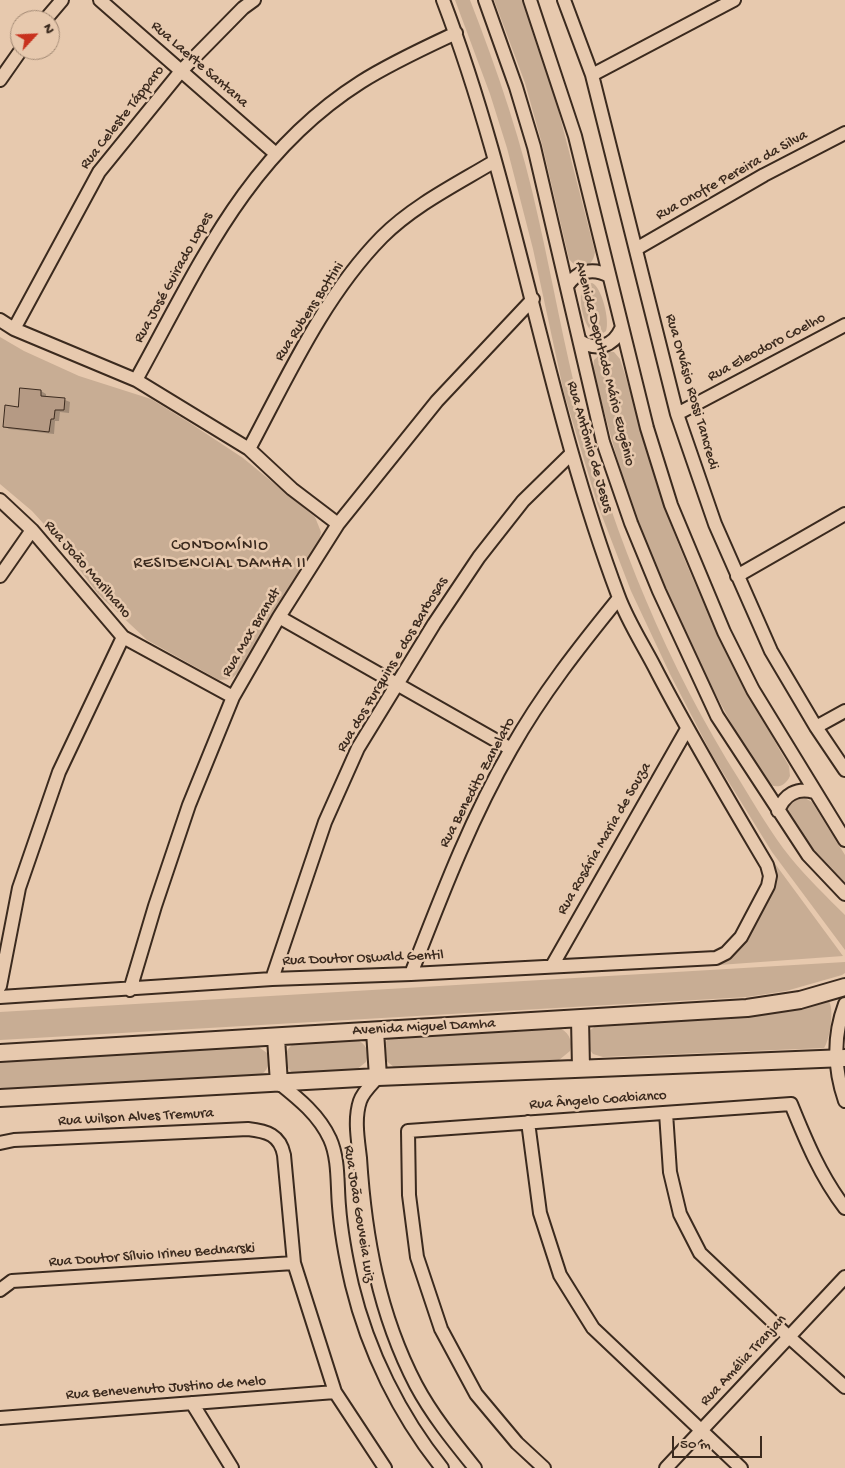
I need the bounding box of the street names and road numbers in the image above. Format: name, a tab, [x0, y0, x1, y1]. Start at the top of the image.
street label: Rua Laerte Santana	[147, 18, 251, 112]
street label: Rua Celeste Tápparo	[77, 62, 169, 174]
street label: Rua Onofre Pereira da Silva	[653, 127, 811, 225]
street label: Rua José Guirado Lopes	[131, 209, 217, 347]
street label: Rua Rubens Bottini	[271, 259, 349, 365]
street label: Avenida Deputado Mário Eugênio	[570, 260, 638, 468]
street label: Rua Eleodoro Coelho	[705, 309, 829, 387]
street label: Rua Orvásio Rossi Tancredi	[660, 312, 722, 472]
street label: Rua Antômio de Jesus	[562, 379, 616, 515]
street label: Rua João Marilhano	[40, 517, 134, 623]
street label: Rua dos Furquins e dos Barbosas	[333, 574, 453, 756]
street label: Rua Max Brandt	[218, 585, 286, 681]
street label: Rua Benedito Zanelato	[436, 715, 520, 851]
street label: Rua Rosária Maria de Souza	[554, 760, 656, 918]
street label: Rua Doutor Oswald Gentil	[282, 947, 444, 971]
street label: Avenida Miguel Damha	[352, 1015, 496, 1041]
street label: Rua Ângelo Coabianco	[529, 1087, 667, 1115]
street label: Rua Wilson Alves Tremura	[58, 1105, 214, 1131]
street label: Rua João Gouveia Luiz	[338, 1144, 378, 1284]
street label: Rua Doutor Sílvio Irineu Bednarski	[48, 1240, 256, 1272]
street label: Rua Amélia Tranjan	[697, 1311, 791, 1411]
street label: Rua Benevenuto Justino de Melo	[65, 1373, 267, 1405]

